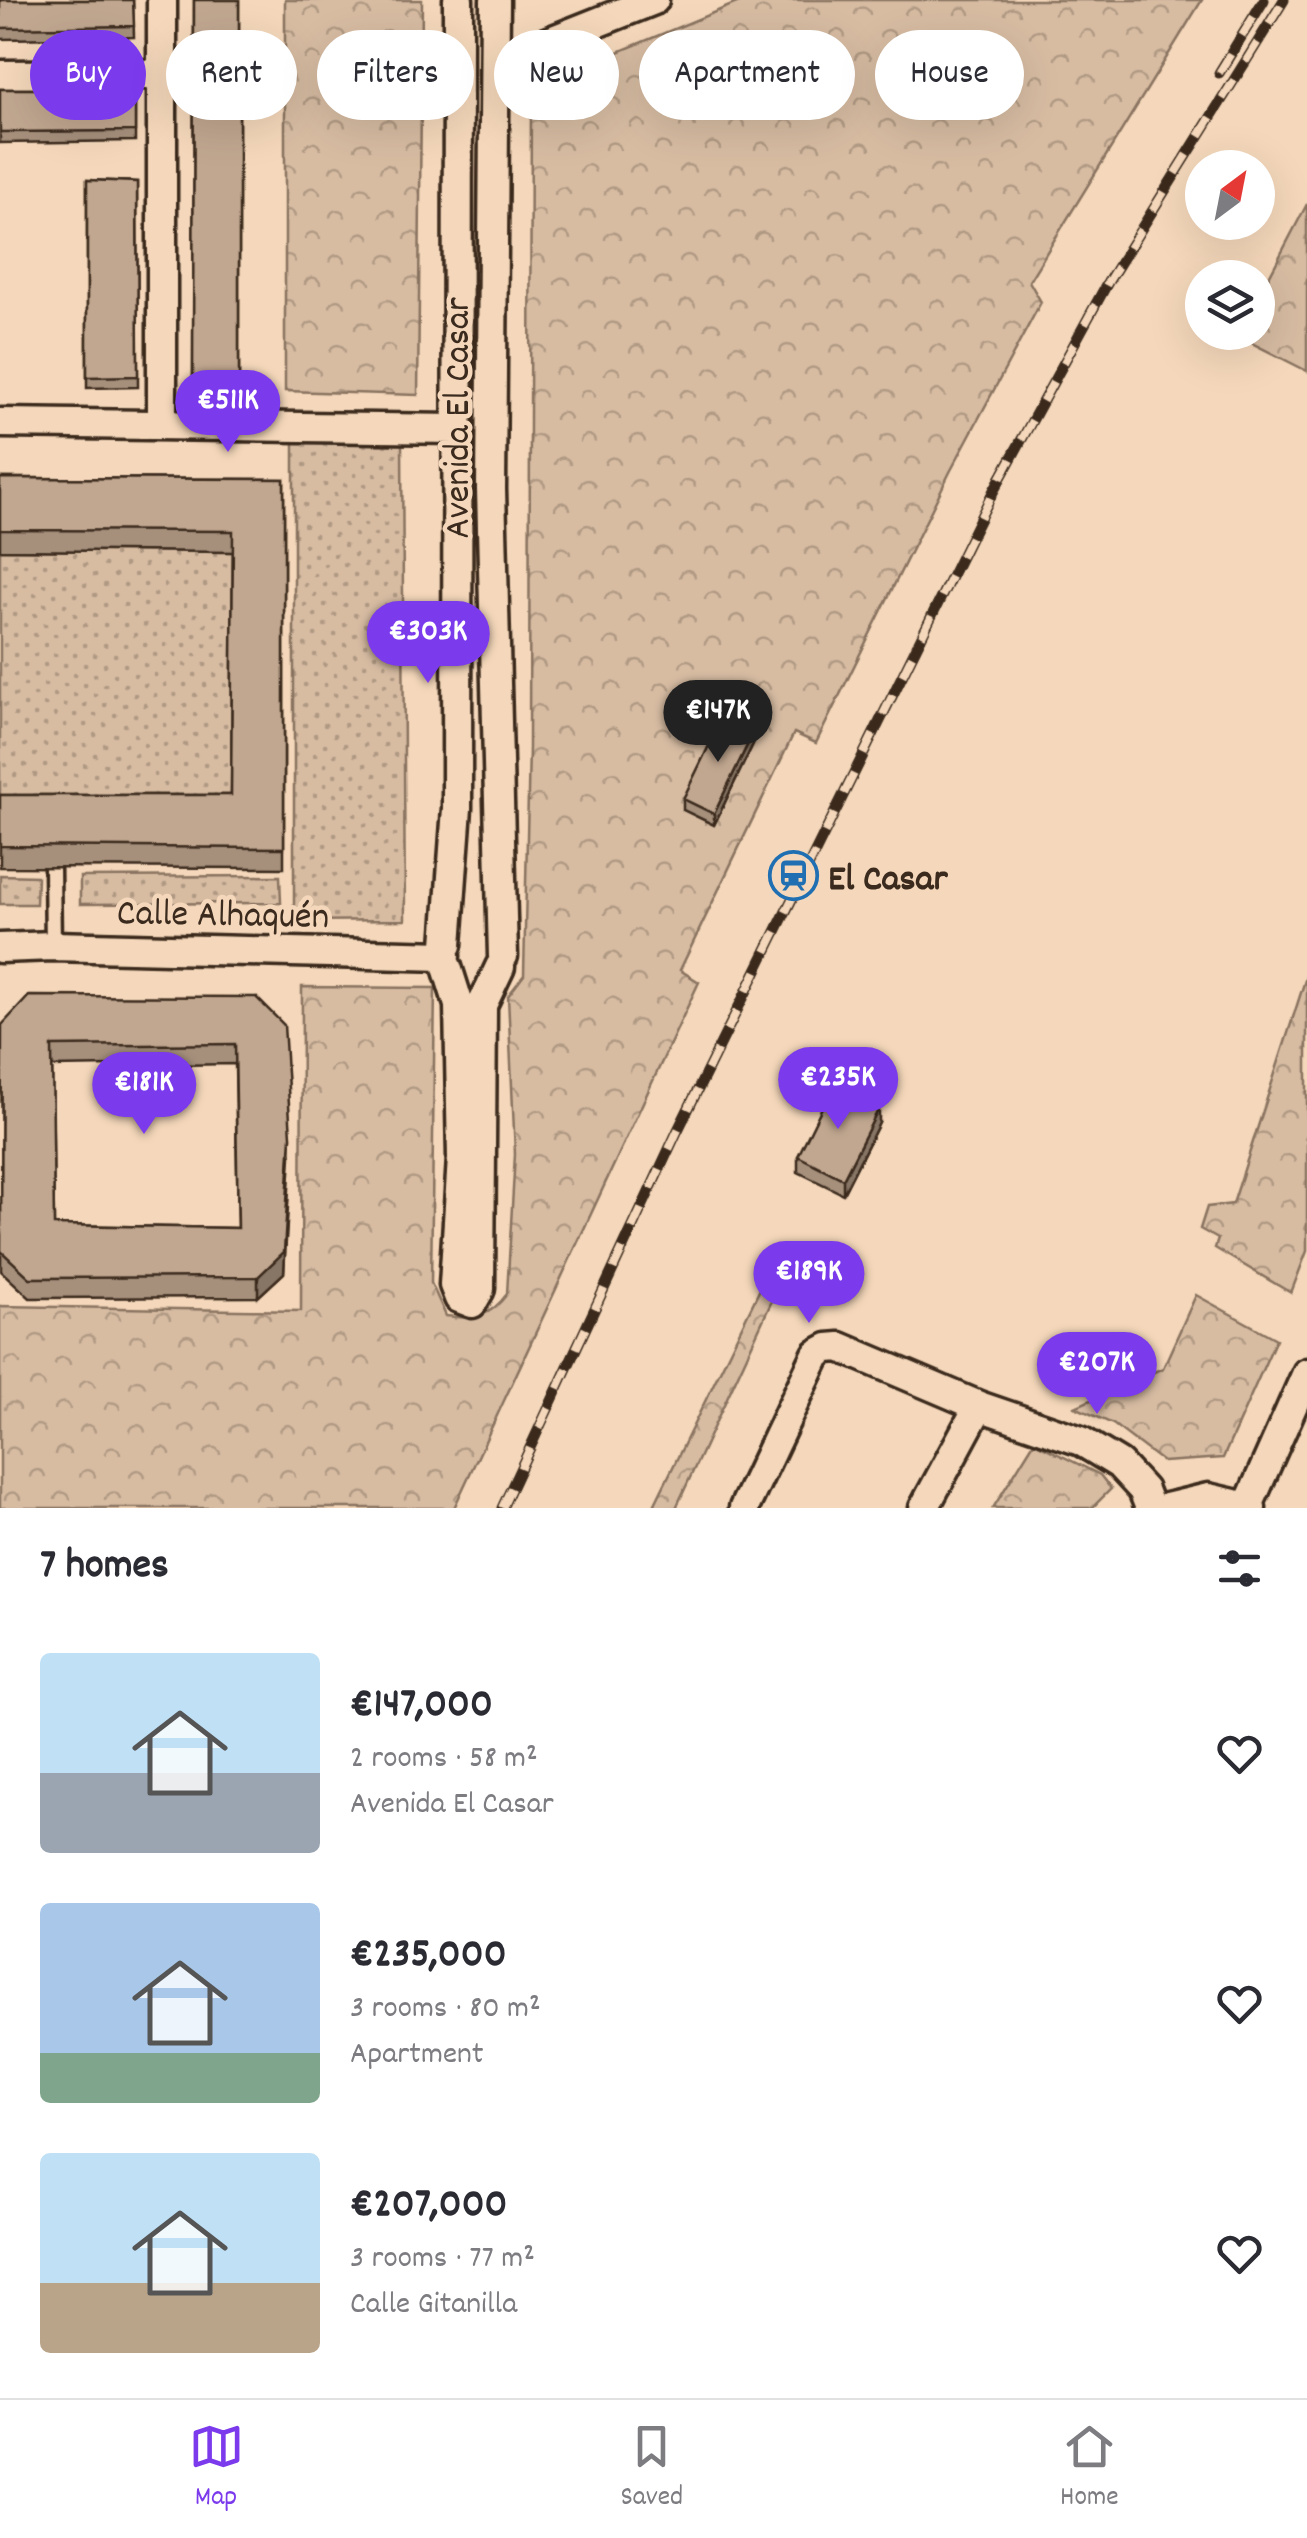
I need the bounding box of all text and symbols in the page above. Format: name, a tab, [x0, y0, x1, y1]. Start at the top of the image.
chip: Buy	[30, 30, 146, 120]
chip: Rent	[166, 30, 297, 120]
chip: Filters	[317, 30, 474, 120]
chip: New	[494, 30, 619, 120]
chip: Apartment	[639, 30, 855, 120]
chip: House	[875, 30, 1024, 120]
north arrow	[1185, 150, 1275, 240]
map controls	[1185, 150, 1275, 350]
button: layers	[1185, 260, 1275, 350]
street label: Avenida El Casar	[433, 297, 488, 539]
pin: €511K	[158, 370, 298, 455]
text: €511K	[197, 379, 259, 425]
pin: €303K	[358, 601, 498, 686]
text: €303K	[389, 610, 467, 656]
pin: €147K	[648, 680, 788, 765]
text: €147K	[685, 689, 751, 735]
station icon: El Casar	[767, 850, 819, 902]
place label: El Casar	[828, 854, 948, 909]
street label: Calle Alhaquén	[116, 888, 330, 947]
pin: €235K	[768, 1047, 908, 1132]
pin: €181K	[74, 1052, 214, 1137]
text: €235K	[800, 1056, 876, 1102]
text: €181K	[114, 1061, 174, 1107]
pin: €189K	[739, 1241, 879, 1326]
text: €189K	[775, 1250, 843, 1296]
pin: €207K	[1027, 1332, 1167, 1417]
text: €207K	[1059, 1341, 1135, 1387]
text: 7 homes	[40, 1538, 169, 1598]
icon: filters	[1212, 1541, 1267, 1596]
text: €147,000	[350, 1677, 493, 1737]
icon: home	[120, 1693, 240, 1813]
icon: heart	[1212, 1726, 1267, 1781]
text: 2 rooms · 58 m²	[350, 1737, 538, 1783]
text: Avenida El Casar	[350, 1783, 554, 1829]
text: €235,000	[350, 1927, 507, 1987]
icon: home	[120, 1943, 240, 2063]
icon: heart	[1212, 1976, 1267, 2031]
text: 3 rooms · 80 m²	[350, 1987, 541, 2033]
text: Apartment	[350, 2033, 484, 2079]
text: €207,000	[350, 2177, 507, 2237]
icon: home	[120, 2193, 240, 2313]
icon: heart	[1212, 2226, 1267, 2281]
text: 3 rooms · 77 m²	[350, 2237, 535, 2283]
text: Calle Gitanilla	[350, 2283, 517, 2329]
tab: Map	[189, 2419, 244, 2519]
tab: Saved	[621, 2419, 683, 2519]
tab: Home	[1060, 2419, 1118, 2519]

